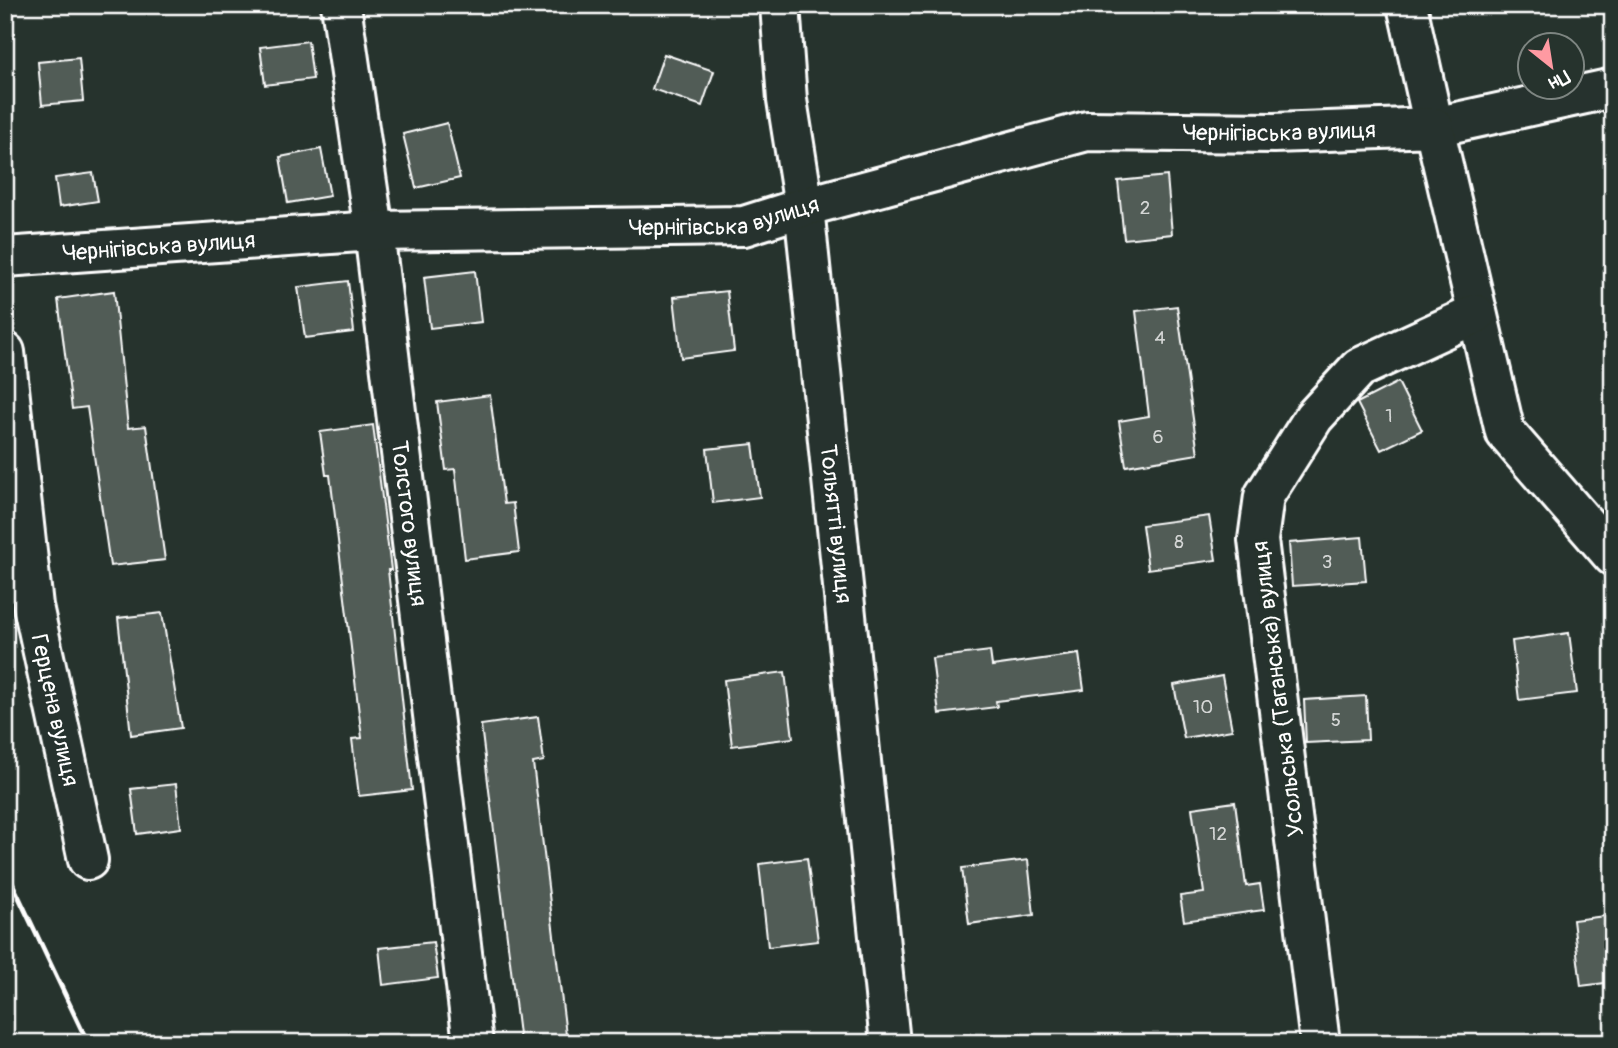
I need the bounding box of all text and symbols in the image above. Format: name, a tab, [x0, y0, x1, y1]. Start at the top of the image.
north arrow	[1516, 32, 1586, 102]
text: Пн	[1544, 64, 1574, 95]
street label: Чернігівська вулиця	[1182, 115, 1376, 148]
street label: Чернігівська вулиця	[628, 189, 822, 242]
house number: 2	[1140, 196, 1150, 220]
street label: Чернігівська вулиця	[61, 225, 256, 267]
house number: 4	[1154, 326, 1166, 350]
house number: 1	[1385, 404, 1393, 428]
house number: 6	[1152, 425, 1164, 449]
street label: Толстого вулиця	[385, 439, 434, 608]
street label: Тольятті вулиця	[814, 443, 859, 605]
house number: 8	[1174, 530, 1184, 554]
street label: Усольська (Таганська) вулиця	[1245, 539, 1311, 839]
house number: 3	[1322, 550, 1332, 574]
street label: Герцена вулиця	[25, 631, 86, 789]
house number: 10	[1193, 695, 1213, 719]
house number: 5	[1331, 708, 1341, 732]
house number: 12	[1209, 822, 1227, 846]

